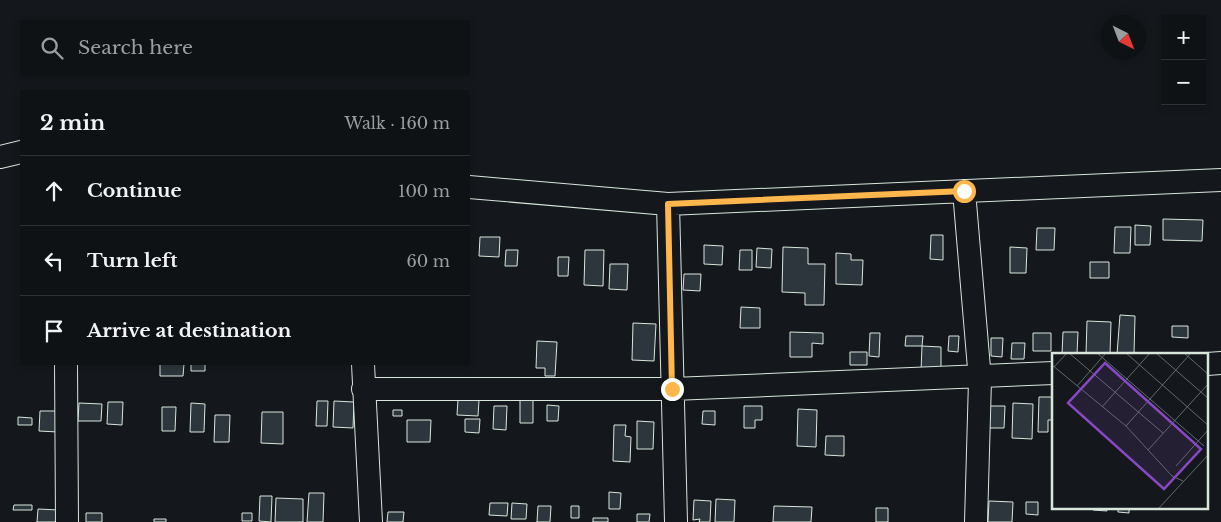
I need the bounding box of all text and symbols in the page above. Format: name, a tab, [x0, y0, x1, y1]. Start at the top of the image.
north arrow	[1101, 15, 1146, 60]
map controls	[1161, 15, 1206, 105]
button: +	[1161, 15, 1206, 60]
search box	[20, 20, 470, 75]
icon: search	[38, 34, 66, 62]
text: Search here	[78, 36, 193, 59]
button: −	[1161, 60, 1206, 105]
text: 2 min	[40, 110, 105, 136]
text: Walk · 160 m	[345, 113, 450, 133]
icon: ahead	[40, 177, 68, 205]
text: Continue	[87, 179, 182, 202]
route start	[953, 180, 976, 203]
text: 100 m	[398, 181, 450, 201]
icon: left	[40, 247, 68, 275]
text: Turn left	[87, 249, 178, 272]
text: 60 m	[407, 251, 450, 271]
icon: arrive	[40, 317, 68, 345]
text: Arrive at destination	[87, 319, 291, 342]
inset map	[1052, 353, 1208, 510]
route end	[661, 378, 684, 401]

